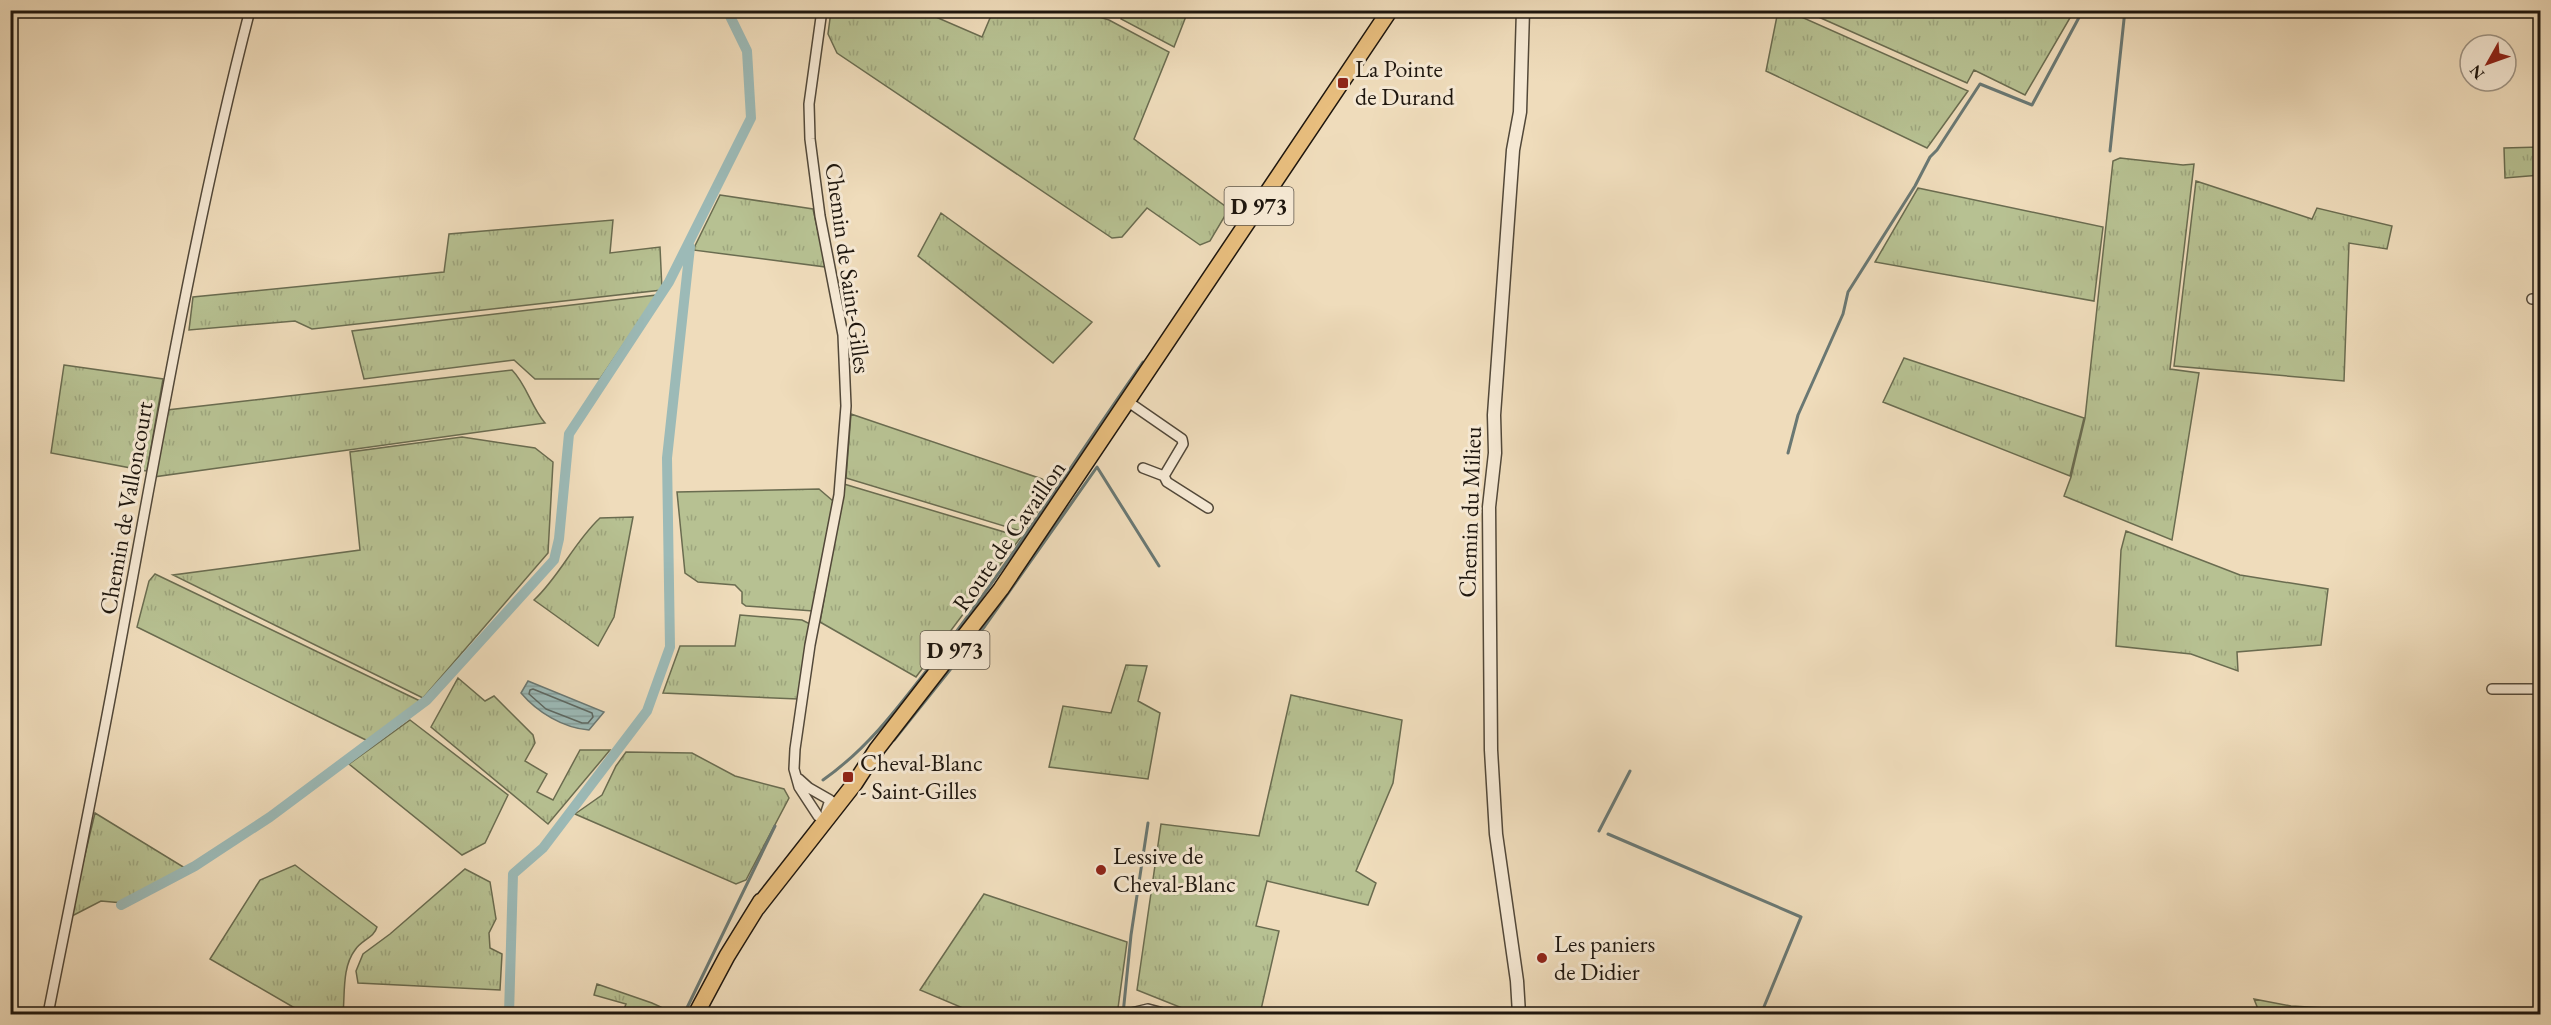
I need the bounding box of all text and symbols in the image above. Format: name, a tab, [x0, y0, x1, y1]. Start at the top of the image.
north arrow	[2458, 33, 2518, 93]
place label: La Pointe de Durand	[1355, 53, 1455, 112]
text: N	[2465, 61, 2489, 84]
marker: La Pointe de Durand	[1336, 76, 1350, 90]
street label: Chemin de Saint-Gilles	[818, 161, 879, 375]
road number: D 973	[1224, 187, 1294, 225]
street label: Chemin de Valloncourt	[92, 398, 160, 617]
street label: Chemin du Milieu	[1451, 425, 1488, 598]
street label: Route de Cavaillon	[945, 454, 1072, 617]
road number: D 973	[920, 631, 990, 669]
place label: Cheval-Blanc - Saint-Gilles	[860, 747, 983, 806]
marker: Cheval-Blanc - Saint-Gilles	[841, 770, 855, 784]
place label: Lessive de Cheval-Blanc	[1113, 840, 1236, 899]
marker: Lessive de Cheval-Blanc	[1094, 863, 1108, 877]
place label: Les paniers de Didier	[1554, 928, 1655, 987]
marker: Les paniers de Didier	[1535, 951, 1549, 965]

